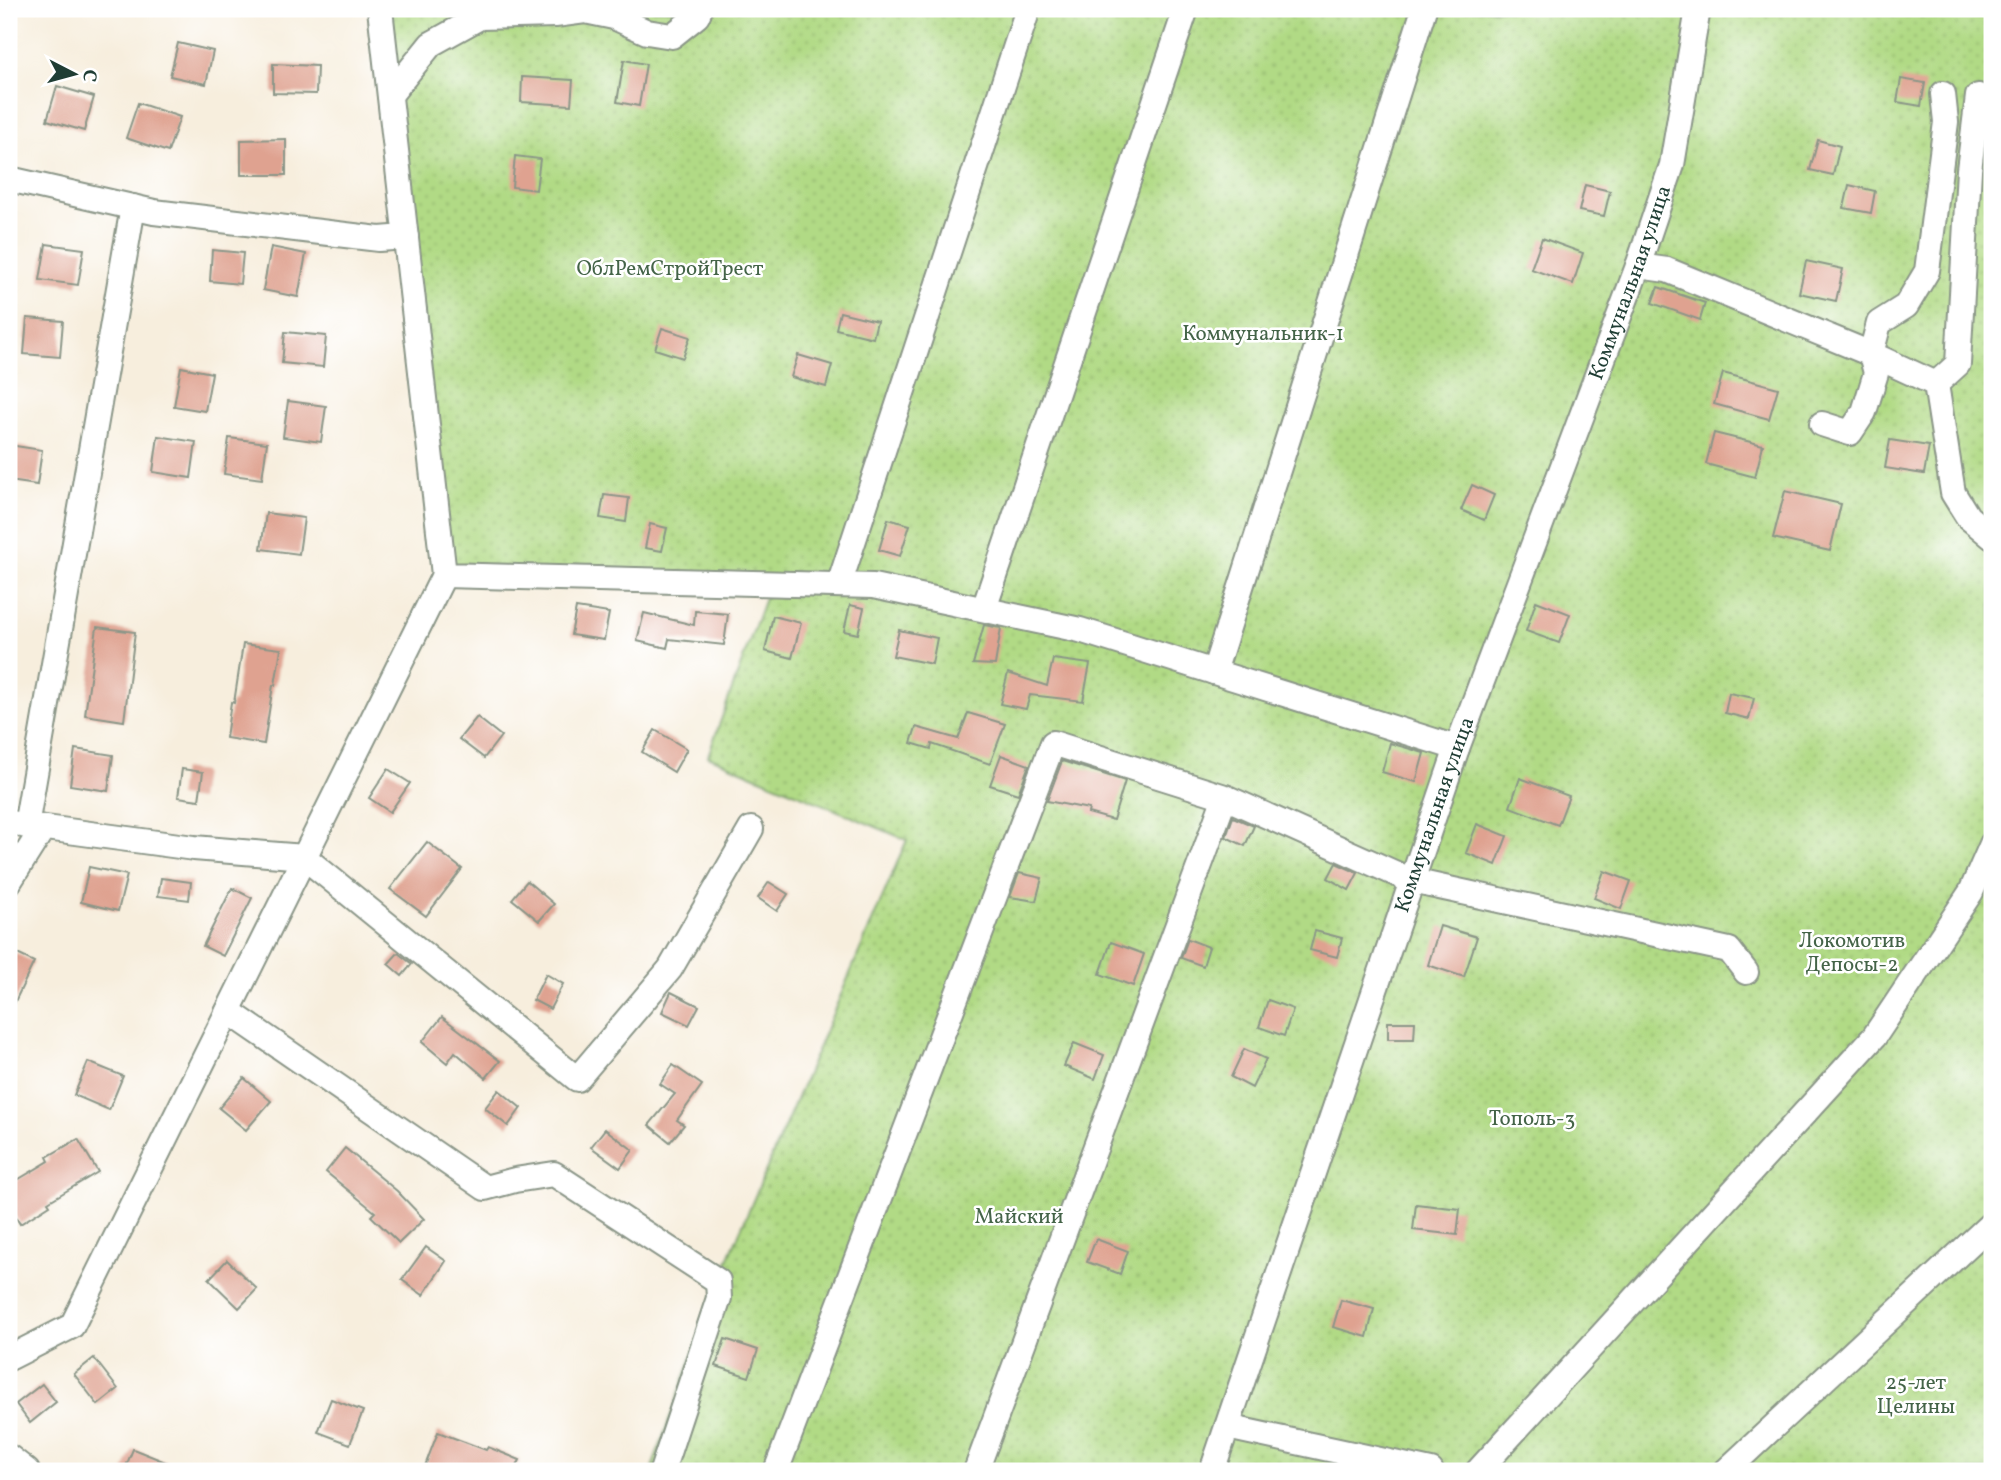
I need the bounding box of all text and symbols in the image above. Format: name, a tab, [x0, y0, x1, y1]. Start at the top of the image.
north arrow	[38, 38, 108, 108]
text: С	[75, 68, 102, 83]
street label: Коммунальная улица	[1582, 181, 1679, 384]
park label: ОблРемСтройТрест	[577, 255, 764, 284]
park label: Коммунальник-1	[1182, 320, 1344, 349]
street label: Коммунальная улица	[1388, 713, 1482, 916]
park label: Локомотив Депосы-2	[1799, 927, 1905, 980]
park label: Тополь-3	[1489, 1105, 1575, 1134]
park label: Майский	[975, 1203, 1064, 1232]
park label: 25-лет Целины	[1877, 1369, 1955, 1422]

